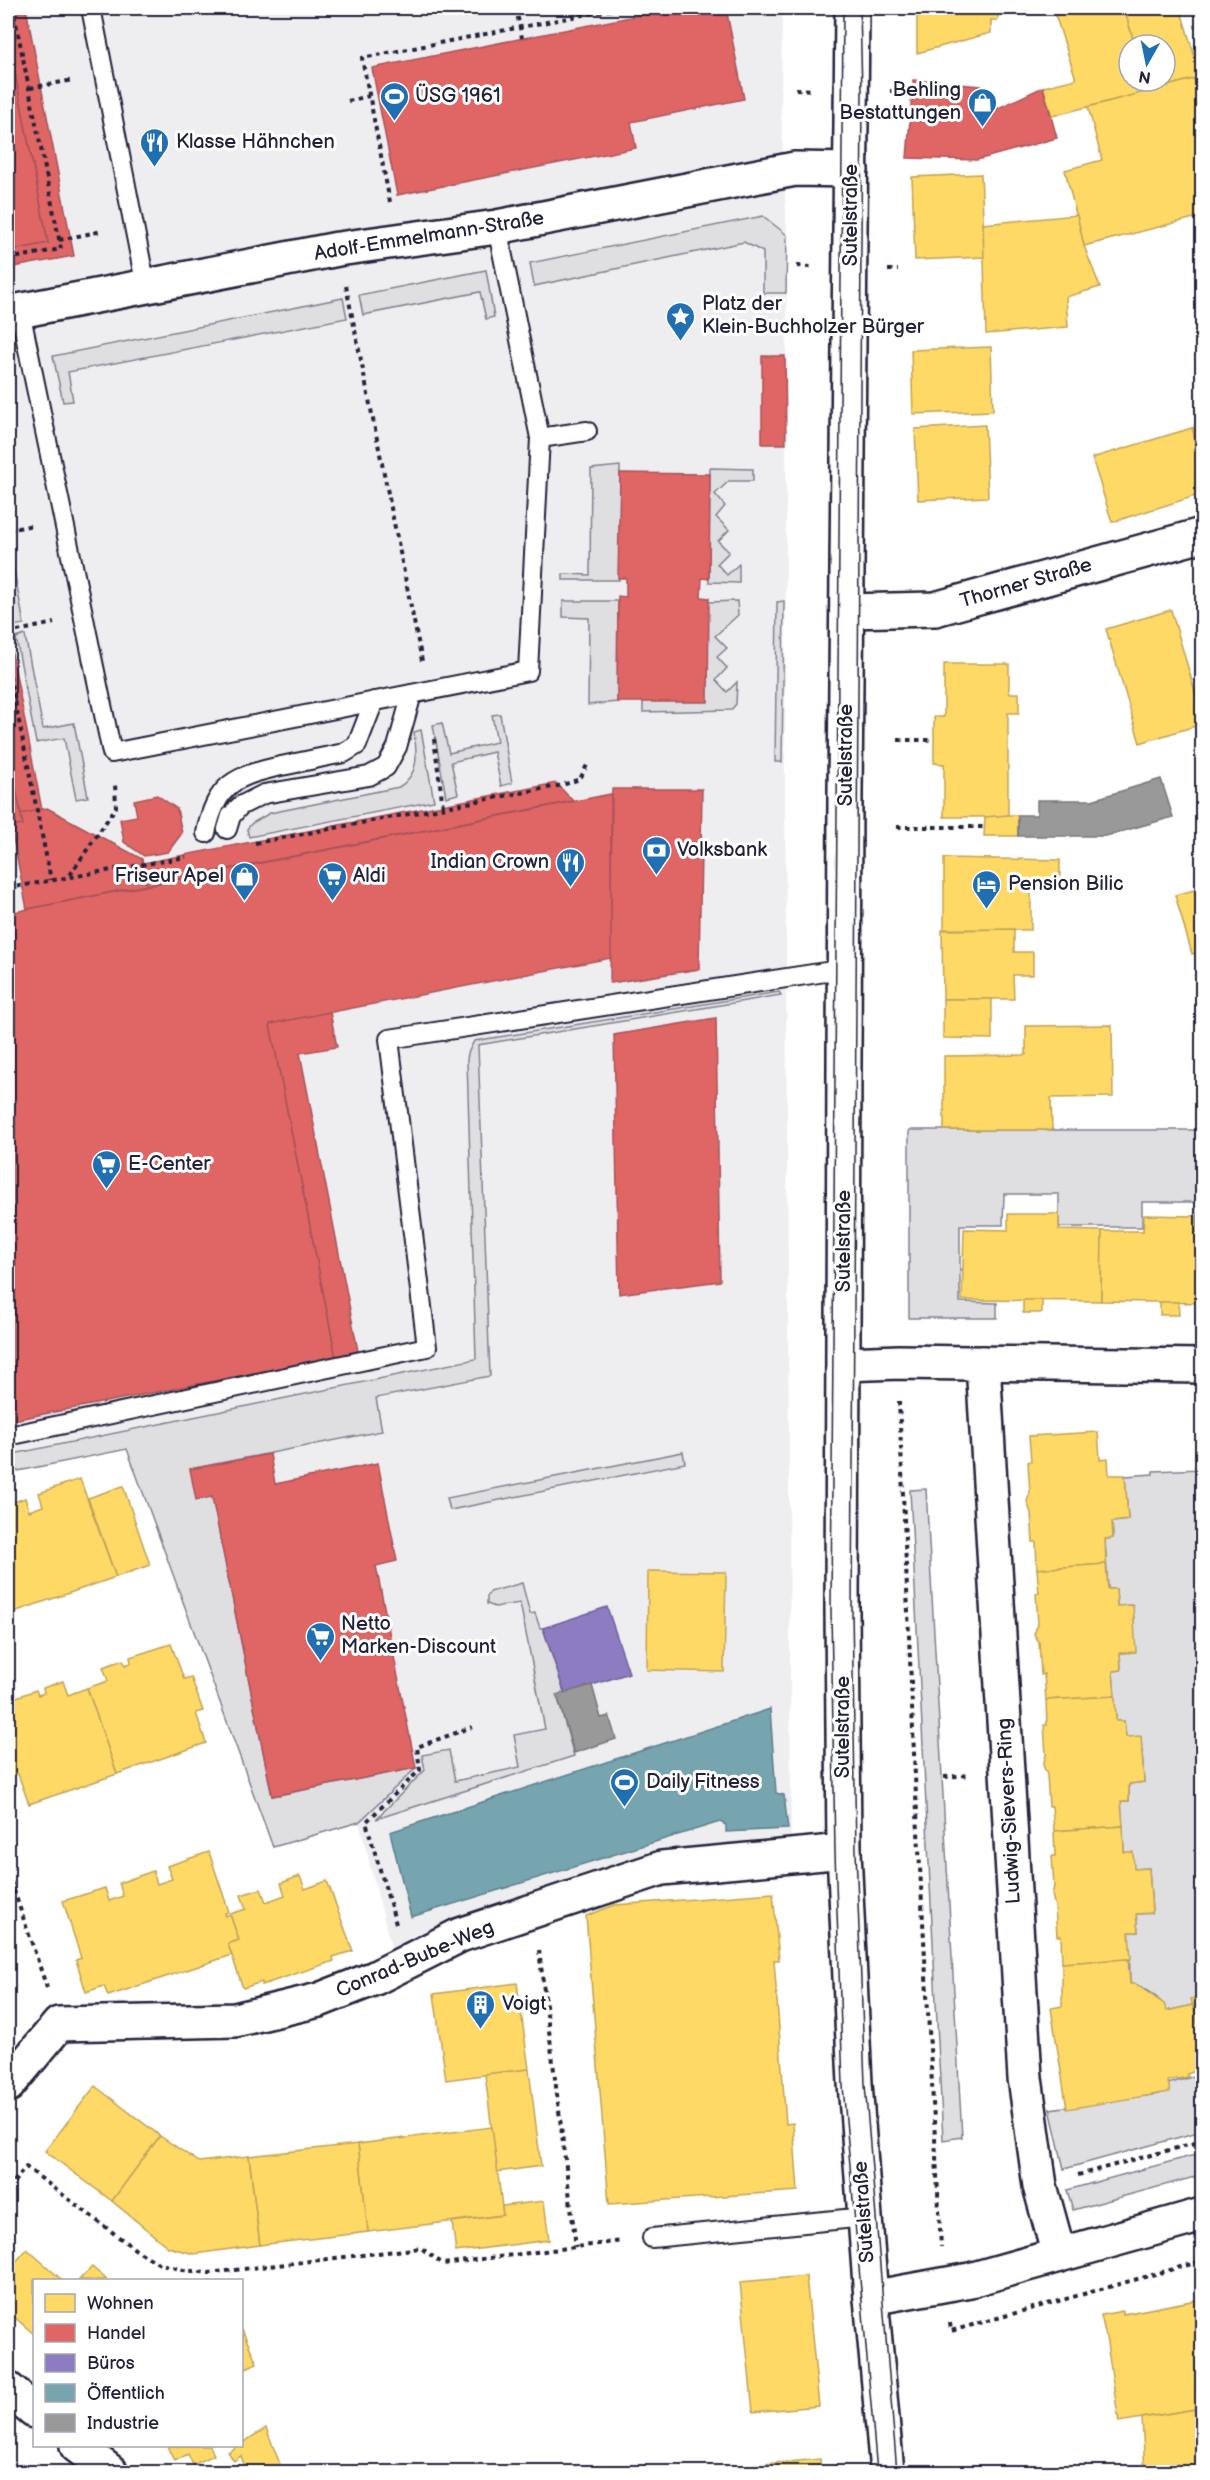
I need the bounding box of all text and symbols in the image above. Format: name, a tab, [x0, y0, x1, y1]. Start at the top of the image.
north arrow	[1117, 33, 1177, 93]
text: N	[1137, 66, 1152, 87]
place label: Behling Bestattungen	[839, 78, 961, 125]
sports icon: ÜSG 1961	[378, 80, 410, 122]
place label: ÜSG 1961	[415, 83, 501, 108]
shop icon: Behling Bestattungen	[966, 86, 998, 128]
restaurant icon: Klasse Hähnchen	[139, 126, 171, 168]
place label: Klasse Hähnchen	[176, 130, 335, 154]
street label: Sutelstraße	[839, 164, 863, 266]
street label: Adolf-Emmelmann-Straße	[312, 206, 546, 266]
place label: Platz der Klein-Buchholzer Bürger	[702, 292, 925, 339]
place icon: Platz der Klein-Buchholzer Bürger	[665, 300, 697, 342]
street label: Thorner Straße	[957, 553, 1095, 613]
street label: Sutelstraße	[834, 704, 858, 806]
bank icon: Volksbank	[640, 834, 672, 876]
place label: Volksbank	[677, 838, 767, 862]
restaurant icon: Indian Crown	[554, 846, 586, 888]
place label: Indian Crown	[430, 850, 549, 874]
shop icon: Friseur Apel	[229, 860, 261, 902]
supermarket icon: Aldi	[316, 860, 348, 902]
place label: Friseur Apel	[115, 864, 224, 888]
place label: Aldi	[353, 864, 386, 888]
hotel icon: Pension Bilic	[971, 868, 1003, 910]
place label: Pension Bilic	[1008, 872, 1124, 896]
supermarket icon: E-Center	[91, 1148, 123, 1190]
place label: E-Center	[128, 1152, 211, 1176]
street label: Sutelstraße	[832, 1190, 856, 1292]
place label: Netto Marken-Discount	[341, 1612, 496, 1659]
supermarket icon: Netto Marken-Discount	[304, 1620, 336, 1662]
street label: Sutelstraße	[831, 1676, 855, 1778]
street label: Ludwig-Sievers-Ring	[992, 1717, 1026, 1905]
sports icon: Daily Fitness	[609, 1766, 641, 1808]
place label: Daily Fitness	[646, 1770, 760, 1794]
street label: Conrad-Bube-Weg	[333, 1915, 497, 2003]
building icon: Voigt	[465, 1988, 497, 2030]
place label: Voigt	[502, 1992, 547, 2016]
street label: Sutelstraße	[848, 2160, 880, 2264]
legend	[33, 2279, 243, 2447]
text: Wohnen	[87, 2293, 154, 2314]
text: Handel	[87, 2323, 146, 2344]
text: Büros	[87, 2353, 135, 2374]
text: Öffentlich	[87, 2382, 165, 2404]
text: Industrie	[87, 2413, 159, 2434]

